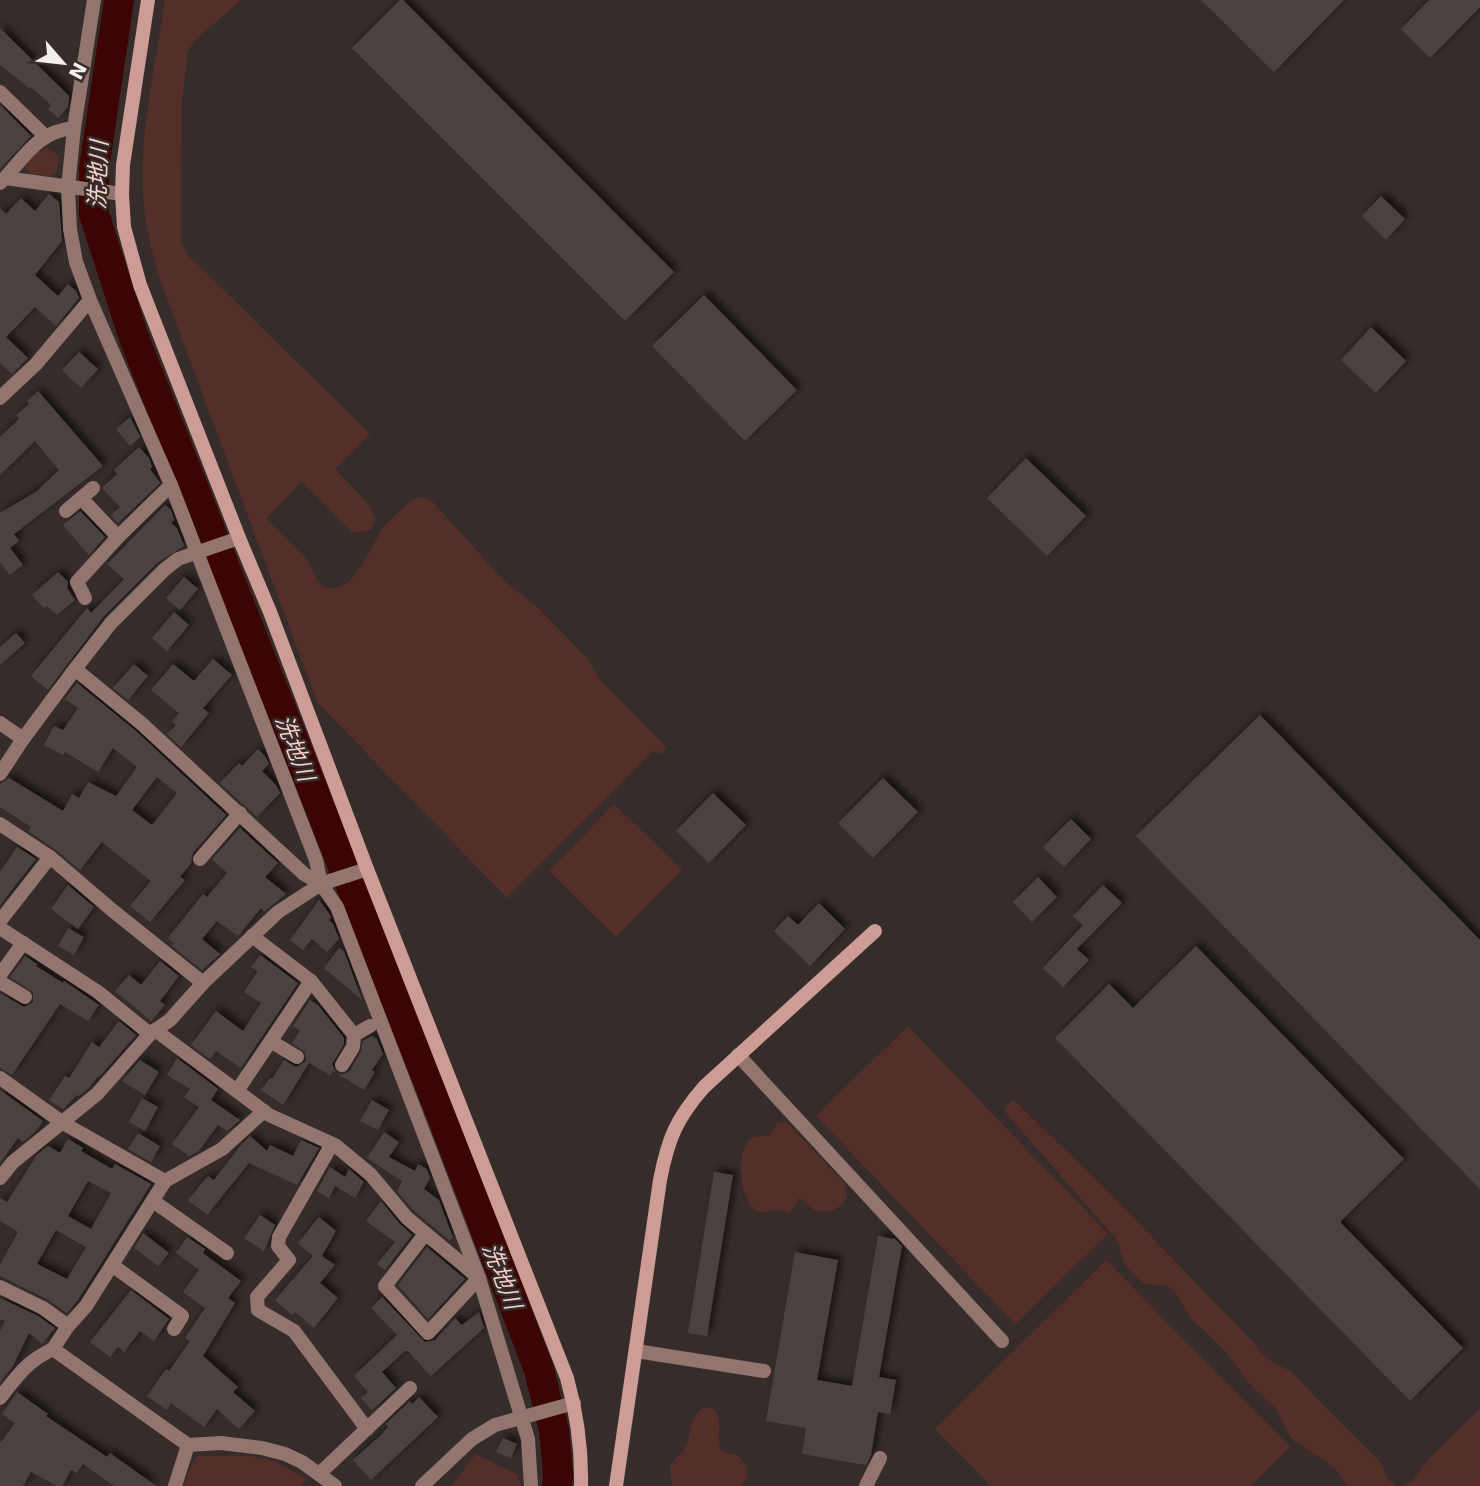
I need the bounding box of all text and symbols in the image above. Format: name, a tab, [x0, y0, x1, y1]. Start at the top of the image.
north arrow	[28, 28, 98, 98]
text: N	[65, 59, 91, 83]
water label: 洗地川	[84, 137, 112, 210]
water label: 洗地川	[270, 711, 321, 788]
water label: 洗地川	[477, 1239, 528, 1316]

